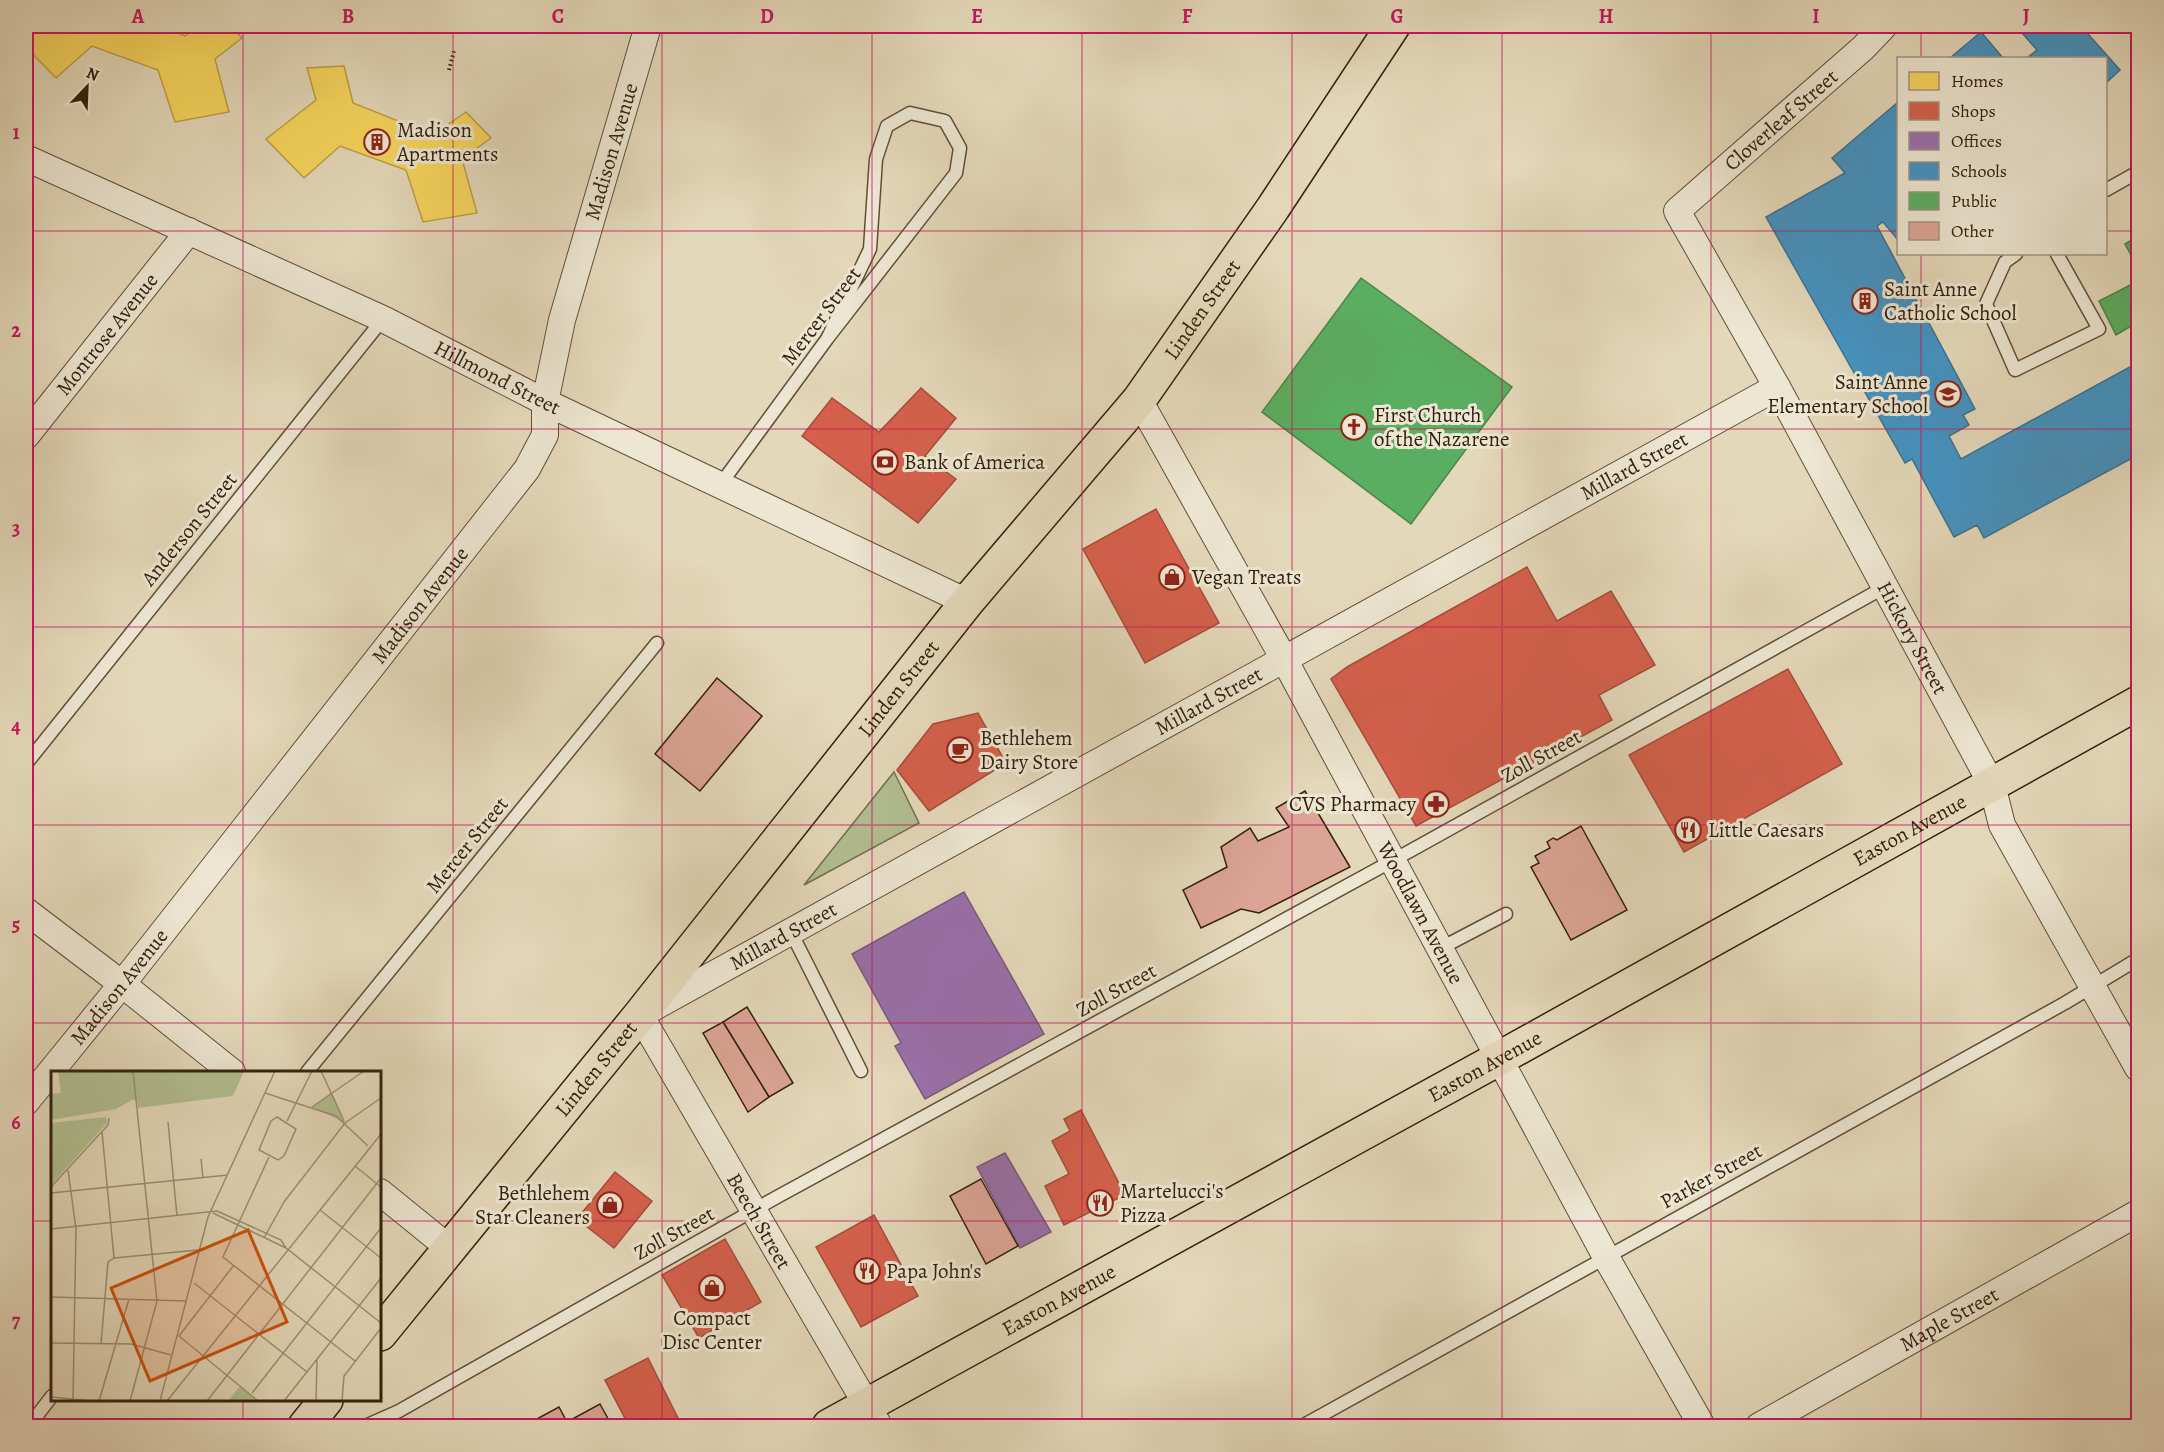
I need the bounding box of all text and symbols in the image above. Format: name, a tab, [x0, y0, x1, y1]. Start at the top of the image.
text: A	[131, 3, 145, 30]
text: B	[342, 3, 354, 30]
text: C	[552, 3, 564, 30]
text: D	[760, 3, 774, 30]
text: E	[971, 3, 983, 30]
text: F	[1182, 3, 1193, 30]
text: G	[1390, 3, 1404, 30]
text: H	[1599, 3, 1614, 30]
text: I	[1812, 3, 1820, 30]
text: J	[2023, 3, 2030, 30]
north arrow	[57, 57, 117, 117]
legend	[1897, 57, 2107, 255]
text: N	[83, 62, 102, 87]
street label: Cloverleaf Street	[1718, 63, 1844, 177]
text: Homes	[1951, 69, 2003, 93]
street label: Madison Avenue	[578, 80, 645, 224]
text: Shops	[1951, 99, 1996, 123]
place label: Madison Apartments	[396, 116, 498, 168]
text: 1	[12, 119, 20, 146]
building icon: Madison Apartments	[362, 127, 392, 157]
text: Offices	[1951, 129, 2002, 153]
text: Schools	[1951, 159, 2007, 183]
text: Public	[1951, 189, 1997, 213]
text: Other	[1951, 219, 1994, 243]
street label: Linden Street	[1157, 254, 1247, 365]
street label: Mercer Street	[775, 261, 867, 371]
street label: Montrose Avenue	[50, 267, 164, 401]
place label: Saint Anne Catholic School	[1884, 275, 2017, 327]
building icon: Saint Anne Catholic School	[1850, 286, 1880, 316]
text: 2	[11, 317, 21, 344]
street label: Hillmond Street	[429, 334, 565, 421]
place label: Saint Anne Elementary School	[1767, 368, 1928, 420]
school or university icon: Saint Anne Elementary School	[1933, 379, 1963, 409]
place label: First Church of the Nazarene	[1374, 401, 1509, 453]
church icon: First Church of the Nazarene	[1339, 412, 1369, 442]
street label: Millard Street	[1575, 425, 1693, 507]
bank icon: Bank of America	[870, 447, 900, 477]
place label: Bank of America	[904, 448, 1045, 476]
street label: Anderson Street	[134, 466, 243, 592]
text: 3	[12, 515, 20, 542]
street label: Madison Avenue	[365, 541, 475, 670]
shop icon: Vegan Treats	[1157, 562, 1187, 592]
place label: Vegan Treats	[1191, 563, 1301, 591]
street label: Hickory Street	[1870, 576, 1954, 699]
street label: Linden Street	[851, 634, 946, 743]
street label: Millard Street	[1150, 660, 1267, 742]
text: 4	[11, 713, 21, 740]
street label: Zoll Street	[1496, 722, 1586, 790]
place label: Bethlehem Dairy Store	[980, 724, 1078, 776]
cafe icon: Bethlehem Dairy Store	[945, 735, 975, 765]
street label: Easton Avenue	[1848, 787, 1971, 873]
pharmacy icon: CVS Pharmacy	[1421, 789, 1451, 819]
place label: CVS Pharmacy	[1289, 790, 1417, 818]
street label: Mercer Street	[419, 791, 515, 899]
restaurant icon: Little Caesars	[1673, 815, 1703, 845]
place label: Little Caesars	[1708, 816, 1824, 844]
street label: Woodlawn Avenue	[1370, 836, 1470, 989]
street label: Millard Street	[725, 895, 842, 977]
text: 5	[12, 911, 20, 938]
street label: Madison Avenue	[64, 923, 174, 1051]
street label: Zoll Street	[1071, 956, 1161, 1024]
street label: Linden Street	[549, 1015, 644, 1123]
street label: Easton Avenue	[1423, 1023, 1547, 1109]
inset map	[51, 1071, 381, 1401]
text: 6	[11, 1109, 21, 1136]
street label: Parker Street	[1655, 1137, 1767, 1215]
street label: Beech Street	[720, 1168, 798, 1274]
place label: Martelucci's Pizza	[1120, 1177, 1224, 1229]
place label: Bethlehem Star Cleaners	[475, 1179, 590, 1231]
restaurant icon: Martelucci's Pizza	[1085, 1188, 1115, 1218]
shop icon: Bethlehem Star Cleaners	[595, 1190, 625, 1220]
street label: Zoll Street	[629, 1199, 719, 1267]
restaurant icon: Papa John's	[852, 1256, 882, 1286]
place label: Papa John's	[886, 1257, 982, 1285]
street label: Easton Avenue	[997, 1257, 1121, 1343]
shop icon: Compact Disc Center	[697, 1273, 727, 1303]
street label: Maple Street	[1895, 1280, 2003, 1358]
place label: Compact Disc Center	[662, 1304, 762, 1356]
text: 7	[12, 1307, 21, 1334]

